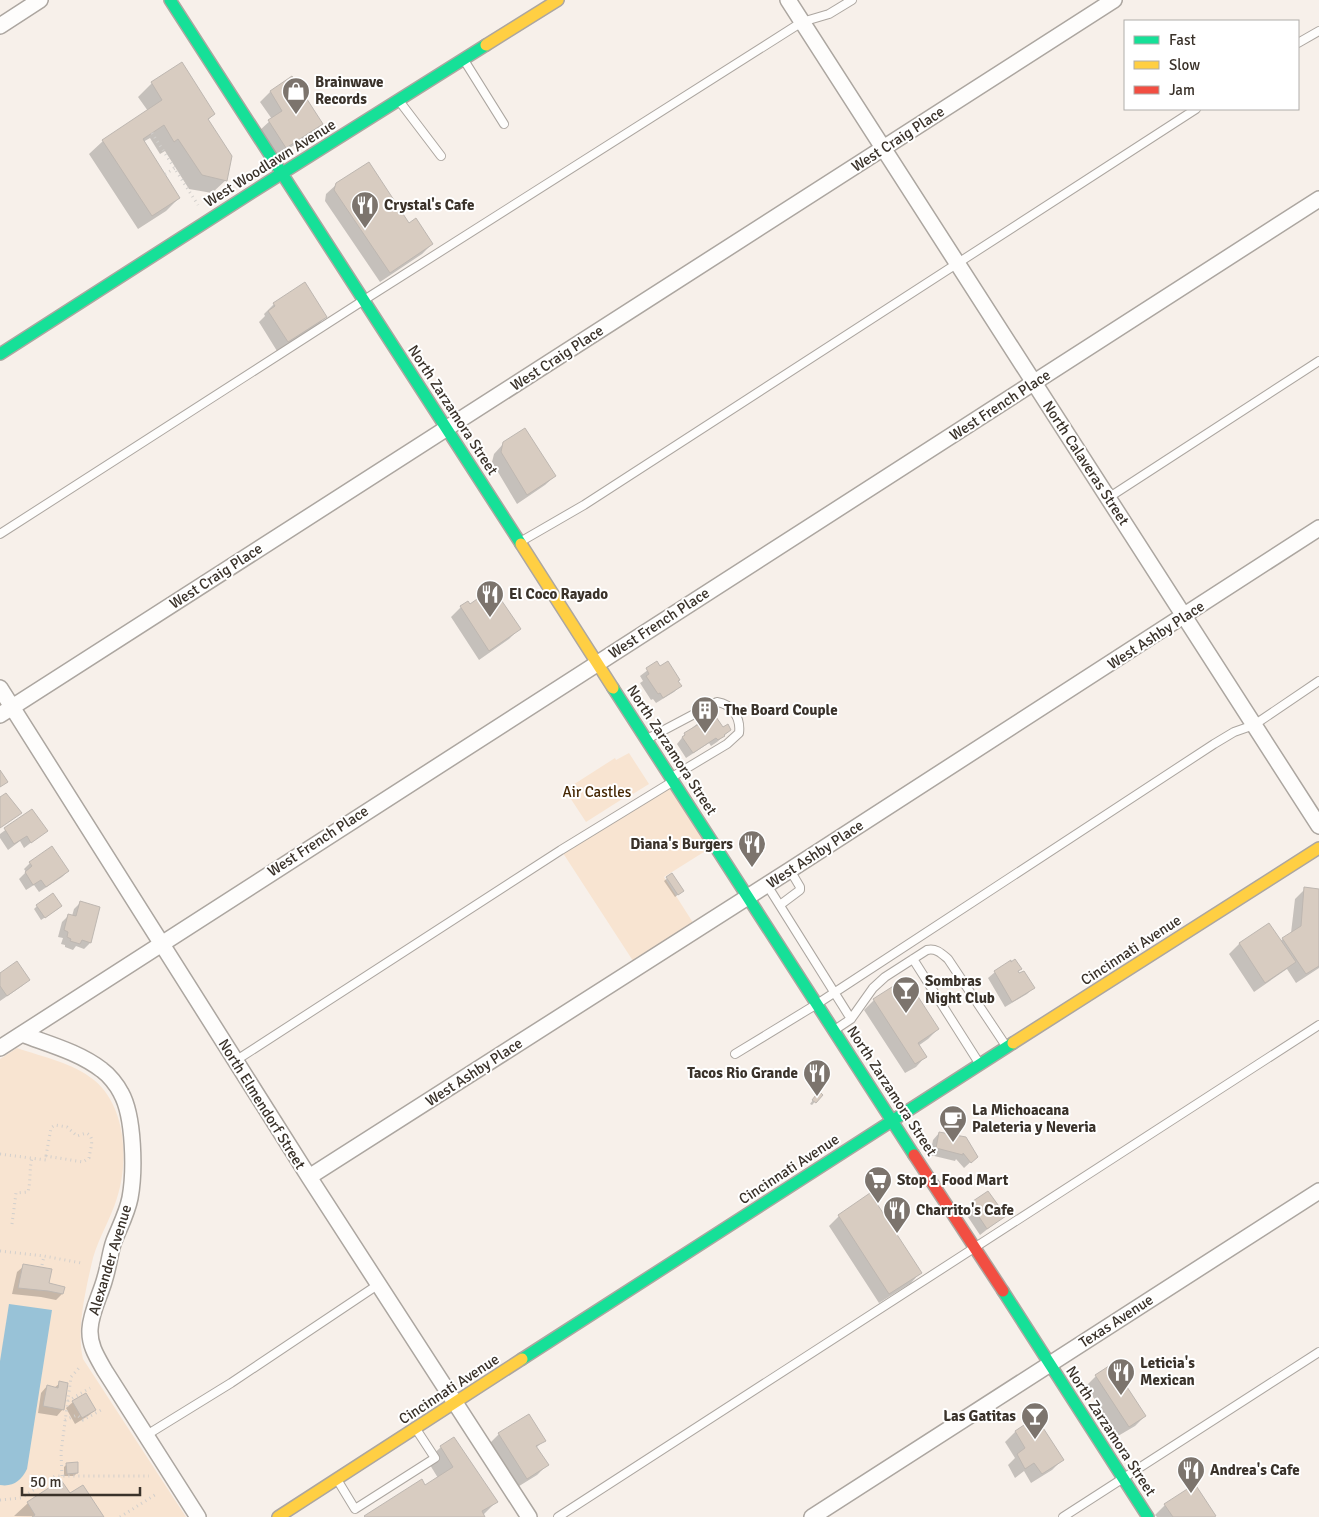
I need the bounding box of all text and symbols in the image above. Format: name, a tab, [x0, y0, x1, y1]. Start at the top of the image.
legend	[1124, 20, 1299, 110]
text: Fast	[1169, 31, 1196, 49]
text: Slow	[1169, 56, 1200, 74]
place label: Brainwave Records	[315, 73, 384, 108]
shop icon: Brainwave Records	[281, 76, 311, 115]
text: Jam	[1169, 81, 1195, 99]
street label: West Craig Place	[848, 102, 948, 176]
street label: West Woodlawn Avenue	[201, 115, 339, 211]
restaurant icon: Crystal's Cafe	[350, 190, 380, 229]
place label: Crystal's Cafe	[384, 196, 474, 214]
street label: West Craig Place	[507, 321, 607, 395]
street label: North Zarzamora Street	[404, 342, 502, 478]
street label: West French Place	[946, 366, 1054, 444]
street label: North Calaveras Street	[1039, 397, 1133, 529]
street label: West Craig Place	[166, 539, 266, 613]
restaurant icon: El Coco Rayado	[475, 579, 505, 618]
street label: West French Place	[605, 584, 713, 662]
place label: El Coco Rayado	[509, 585, 608, 603]
street label: West Ashby Place	[1104, 597, 1208, 673]
street label: North Zarzamora Street	[623, 682, 721, 818]
building icon: The Board Couple	[690, 695, 720, 734]
place label: The Board Couple	[724, 701, 838, 719]
park label: Air Castles	[563, 783, 632, 801]
street label: West French Place	[264, 802, 372, 880]
street label: West Ashby Place	[763, 816, 867, 892]
restaurant icon: Diana's Burgers	[737, 829, 767, 868]
place label: Diana's Burgers	[630, 835, 733, 853]
street label: Cincinnati Avenue	[1077, 911, 1185, 989]
place label: Sombras Night Club	[925, 972, 995, 1007]
bar icon: Sombras Night Club	[891, 975, 921, 1014]
street label: North Zarzamora Street	[843, 1023, 941, 1159]
street label: West Ashby Place	[422, 1034, 526, 1110]
street label: North Elmendorf Street	[215, 1036, 309, 1172]
restaurant icon: Tacos Rio Grande	[802, 1058, 832, 1097]
place label: Tacos Rio Grande	[687, 1064, 798, 1082]
place label: La Michoacana Paleteria y Neveria	[972, 1101, 1097, 1136]
cafe icon: La Michoacana Paleteria y Neveria	[938, 1104, 968, 1143]
street label: Cincinnati Avenue	[735, 1130, 843, 1208]
supermarket icon: Stop 1 Food Mart	[863, 1165, 893, 1204]
place label: Stop 1 Food Mart	[897, 1171, 1009, 1189]
restaurant icon: Charrito's Cafe	[882, 1195, 912, 1234]
place label: Charrito's Cafe	[916, 1201, 1014, 1219]
street label: Alexander Avenue	[85, 1203, 135, 1317]
street label: Texas Avenue	[1076, 1290, 1156, 1352]
street label: Cincinnati Avenue	[395, 1350, 503, 1428]
place label: Leticia's Mexican	[1140, 1354, 1195, 1389]
restaurant icon: Leticia's Mexican	[1106, 1357, 1136, 1396]
street label: North Zarzamora Street	[1062, 1363, 1160, 1499]
bar icon: Las Gatitas	[1020, 1401, 1050, 1440]
place label: Las Gatitas	[943, 1407, 1016, 1425]
restaurant icon: Andrea's Cafe	[1176, 1455, 1206, 1494]
place label: Andrea's Cafe	[1210, 1461, 1300, 1479]
scale bar	[22, 1464, 140, 1496]
text: 50 m	[30, 1473, 61, 1491]

